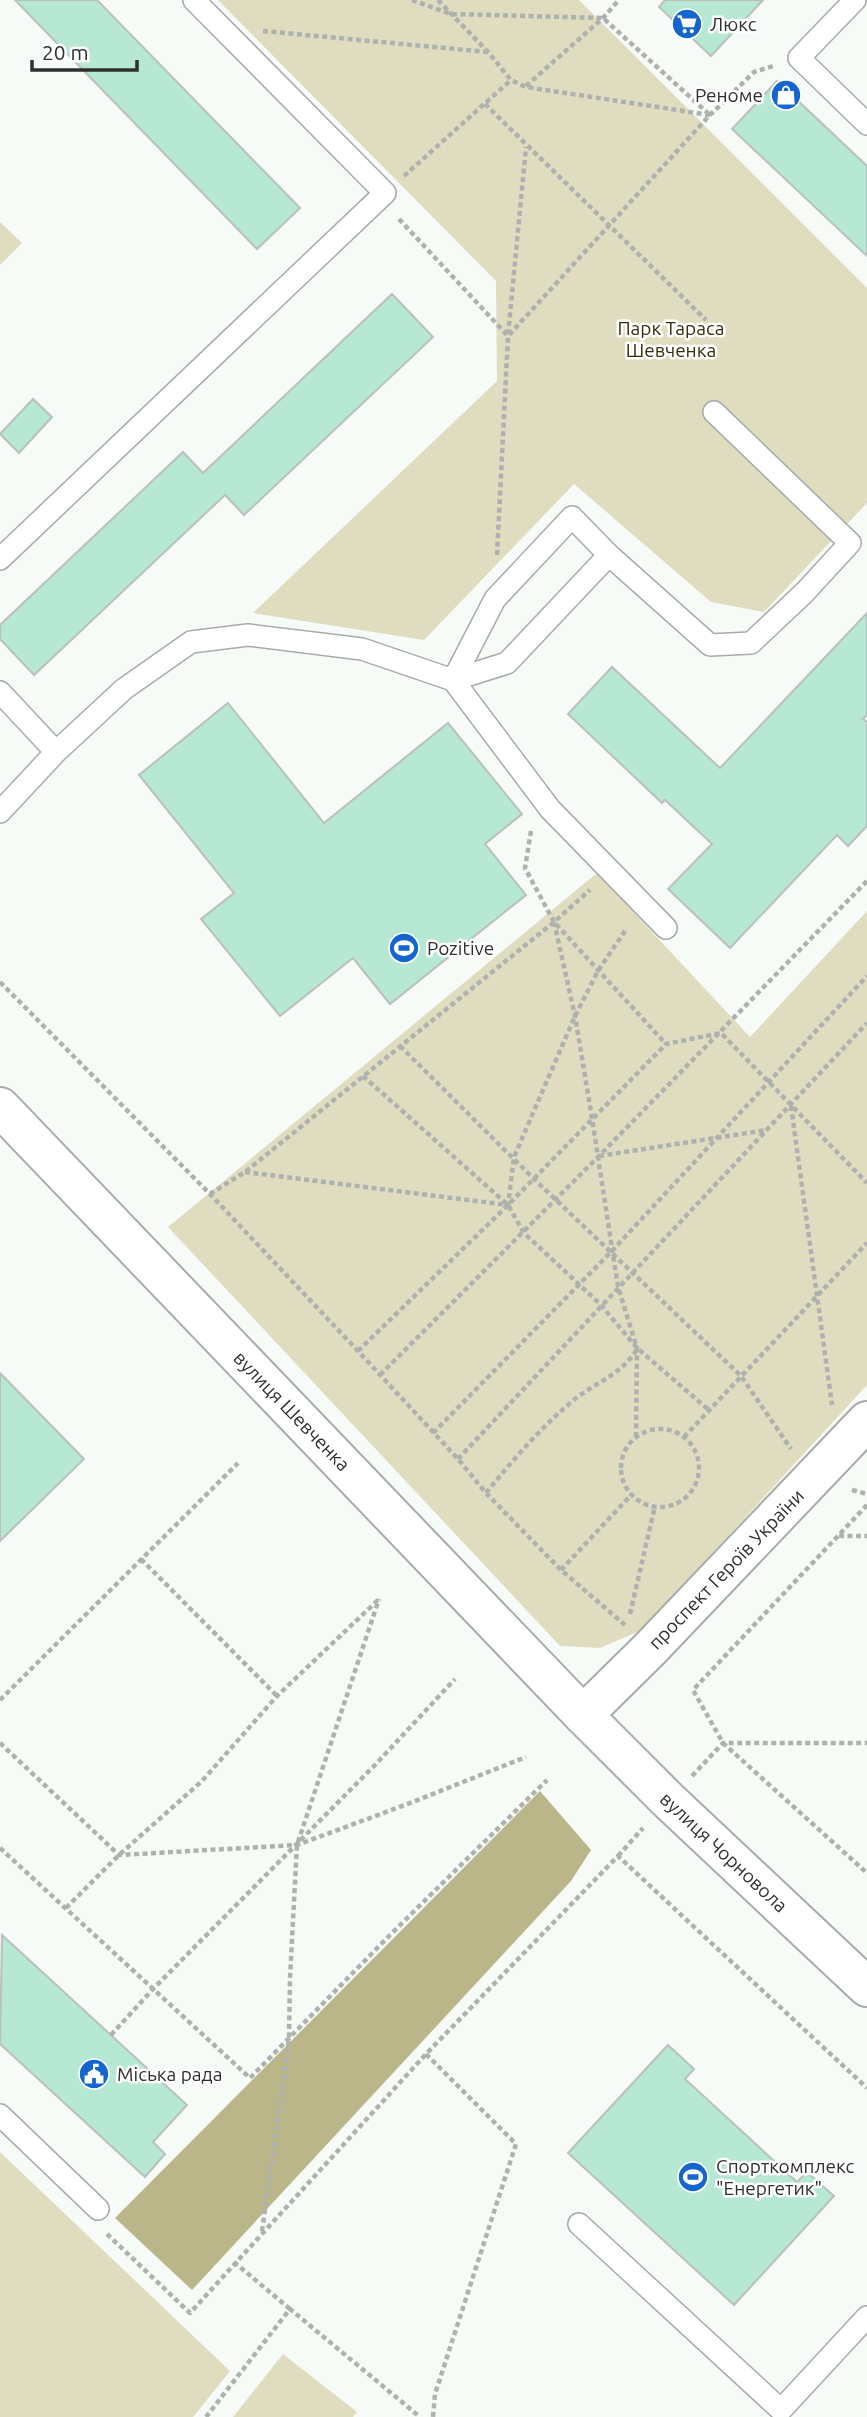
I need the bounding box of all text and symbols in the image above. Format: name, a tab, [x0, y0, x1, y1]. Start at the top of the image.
supermarket icon: Люкс	[670, 7, 704, 41]
place label: Люкс	[710, 13, 757, 35]
scale bar	[32, 28, 136, 72]
text: 20 m	[42, 40, 89, 64]
shop icon: Реноме	[769, 78, 803, 112]
place label: Реноме	[695, 84, 763, 106]
park label: Парк Тараса Шевченка	[617, 317, 725, 361]
sports icon: Pozitive	[387, 931, 421, 965]
place label: Pozitive	[427, 937, 494, 959]
street label: вулиця Шевченка	[229, 1347, 355, 1475]
street label: проспект Героїв України	[644, 1484, 808, 1654]
street label: вулиця Чорновола	[656, 1787, 792, 1917]
public building icon: Міська рада	[77, 2057, 111, 2091]
place label: Міська рада	[117, 2063, 222, 2085]
place label: Спорткомплекс "Енергетик"	[716, 2155, 855, 2199]
sports icon: Спорткомплекс "Енергетик"	[676, 2160, 710, 2194]

